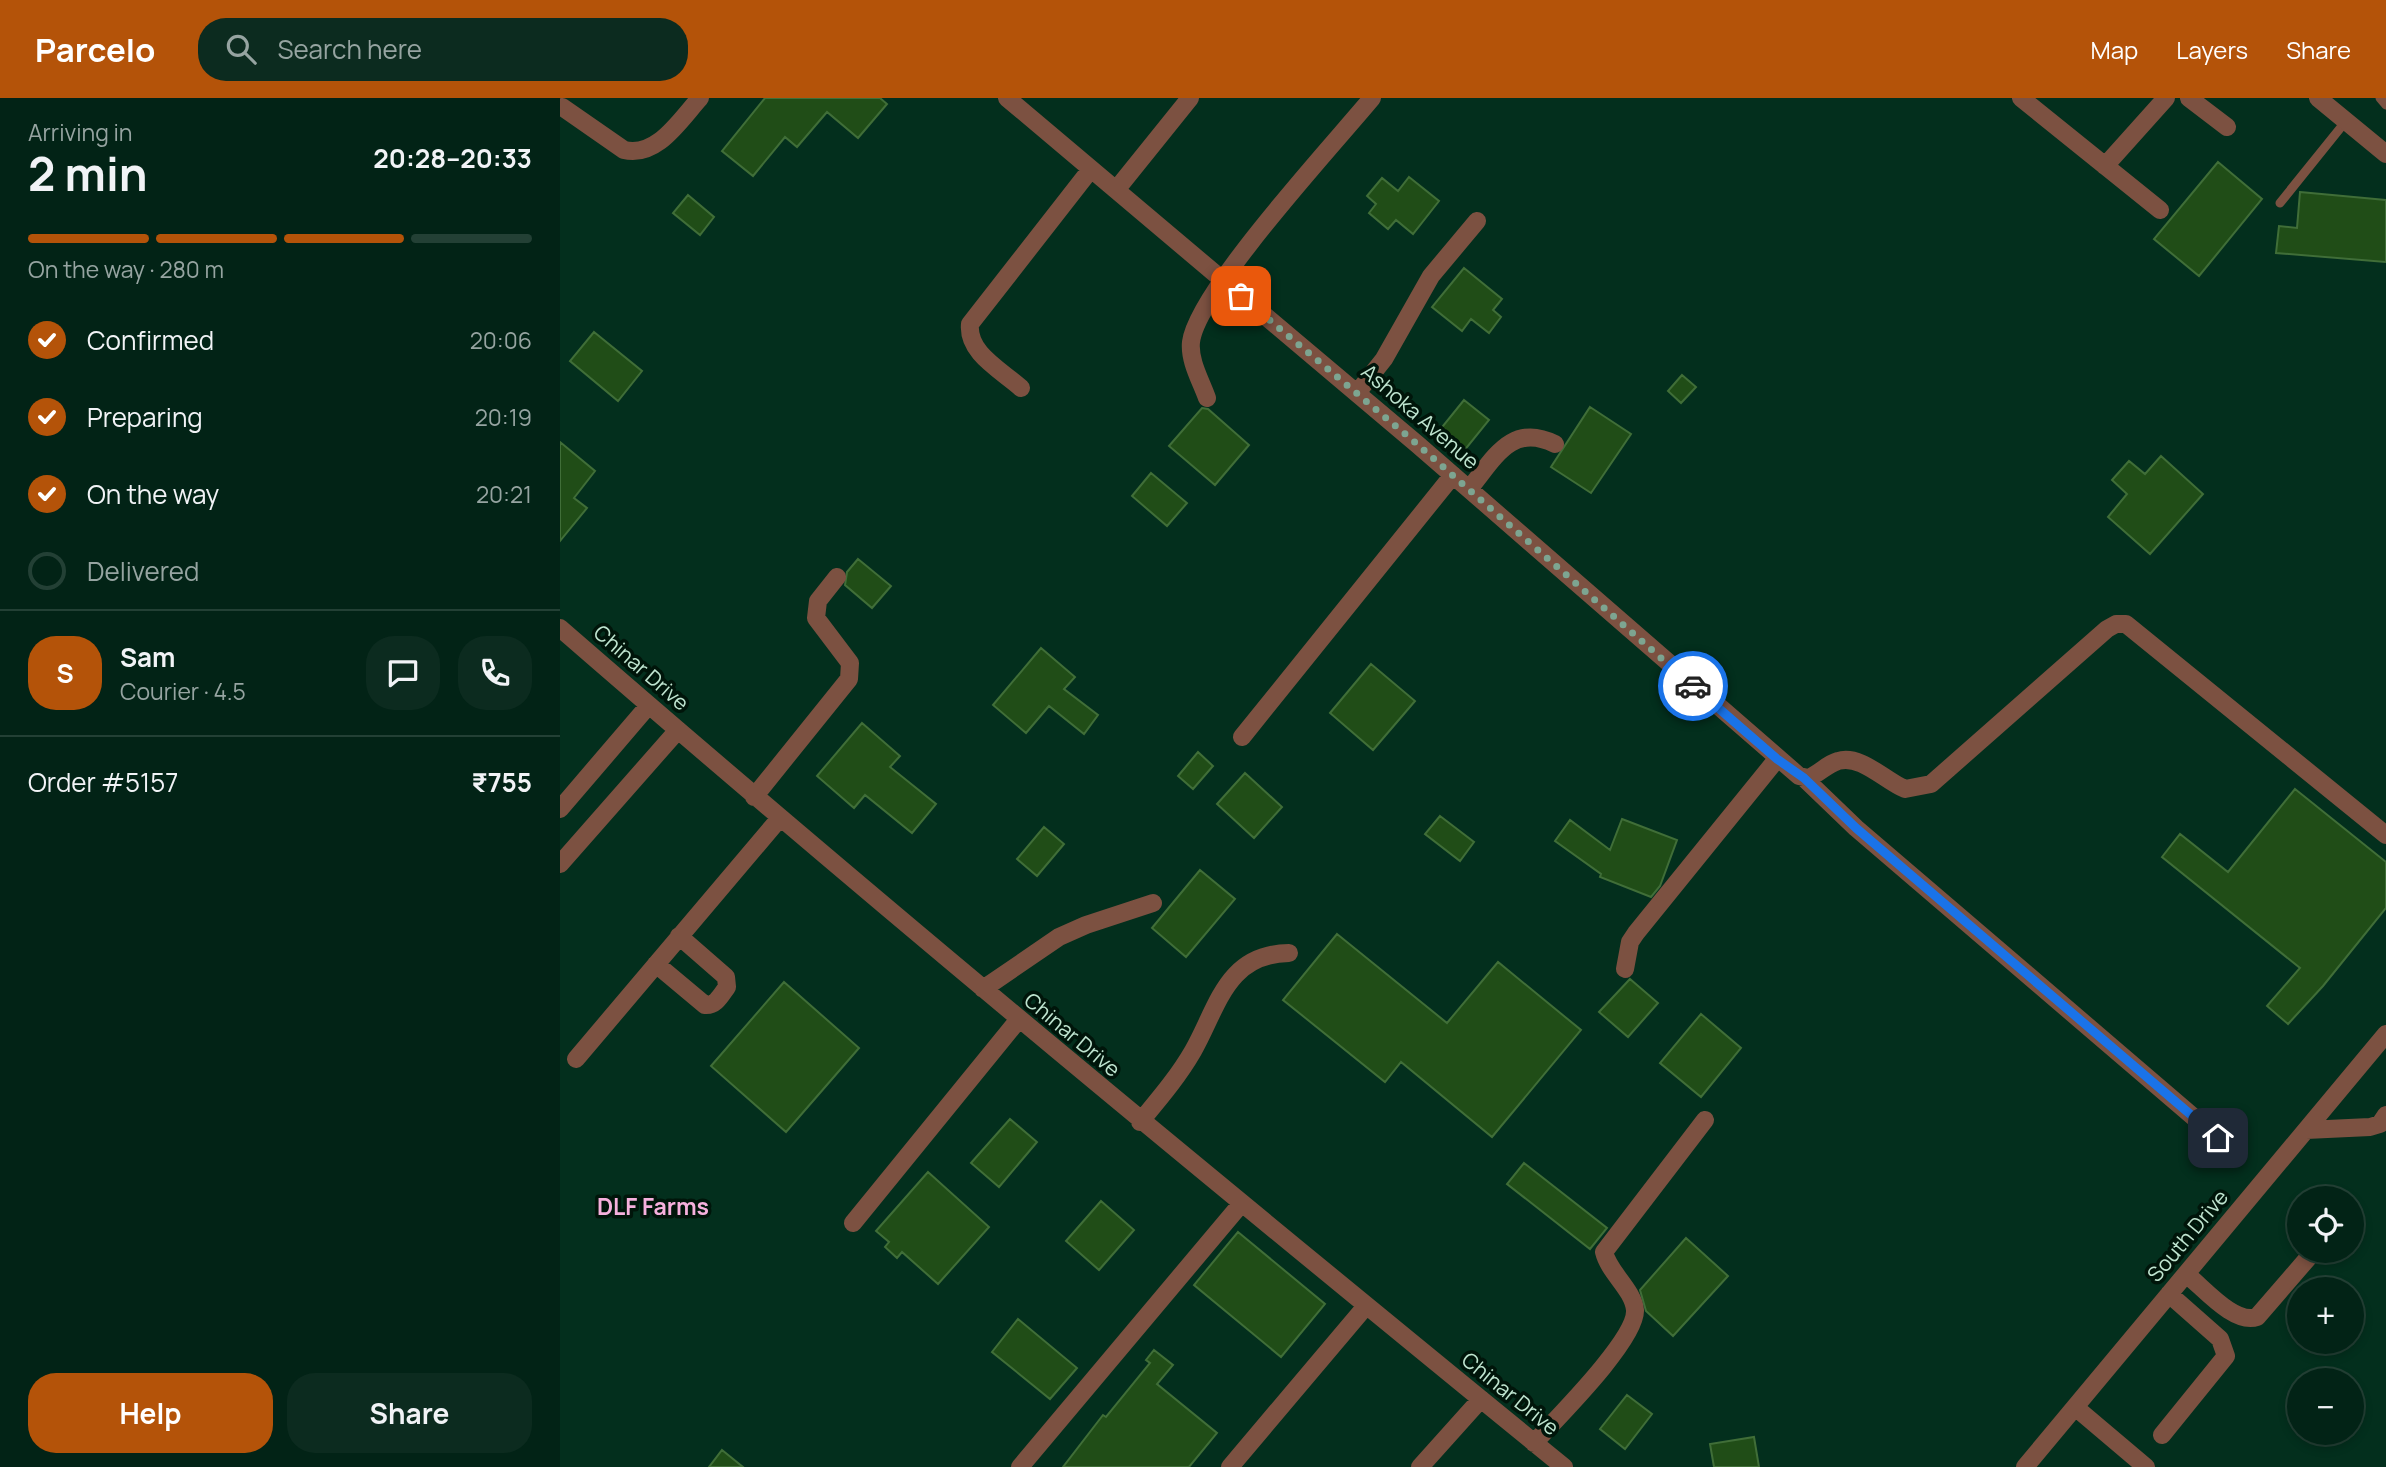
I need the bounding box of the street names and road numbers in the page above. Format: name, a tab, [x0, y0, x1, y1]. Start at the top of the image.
street label: Ashoka Avenue	[1356, 357, 1485, 475]
street label: Chinar Drive	[588, 618, 695, 716]
street label: Chinar Drive	[1019, 986, 1127, 1083]
street label: South Drive	[2141, 1183, 2234, 1287]
street label: Chinar Drive	[1456, 1345, 1565, 1441]

